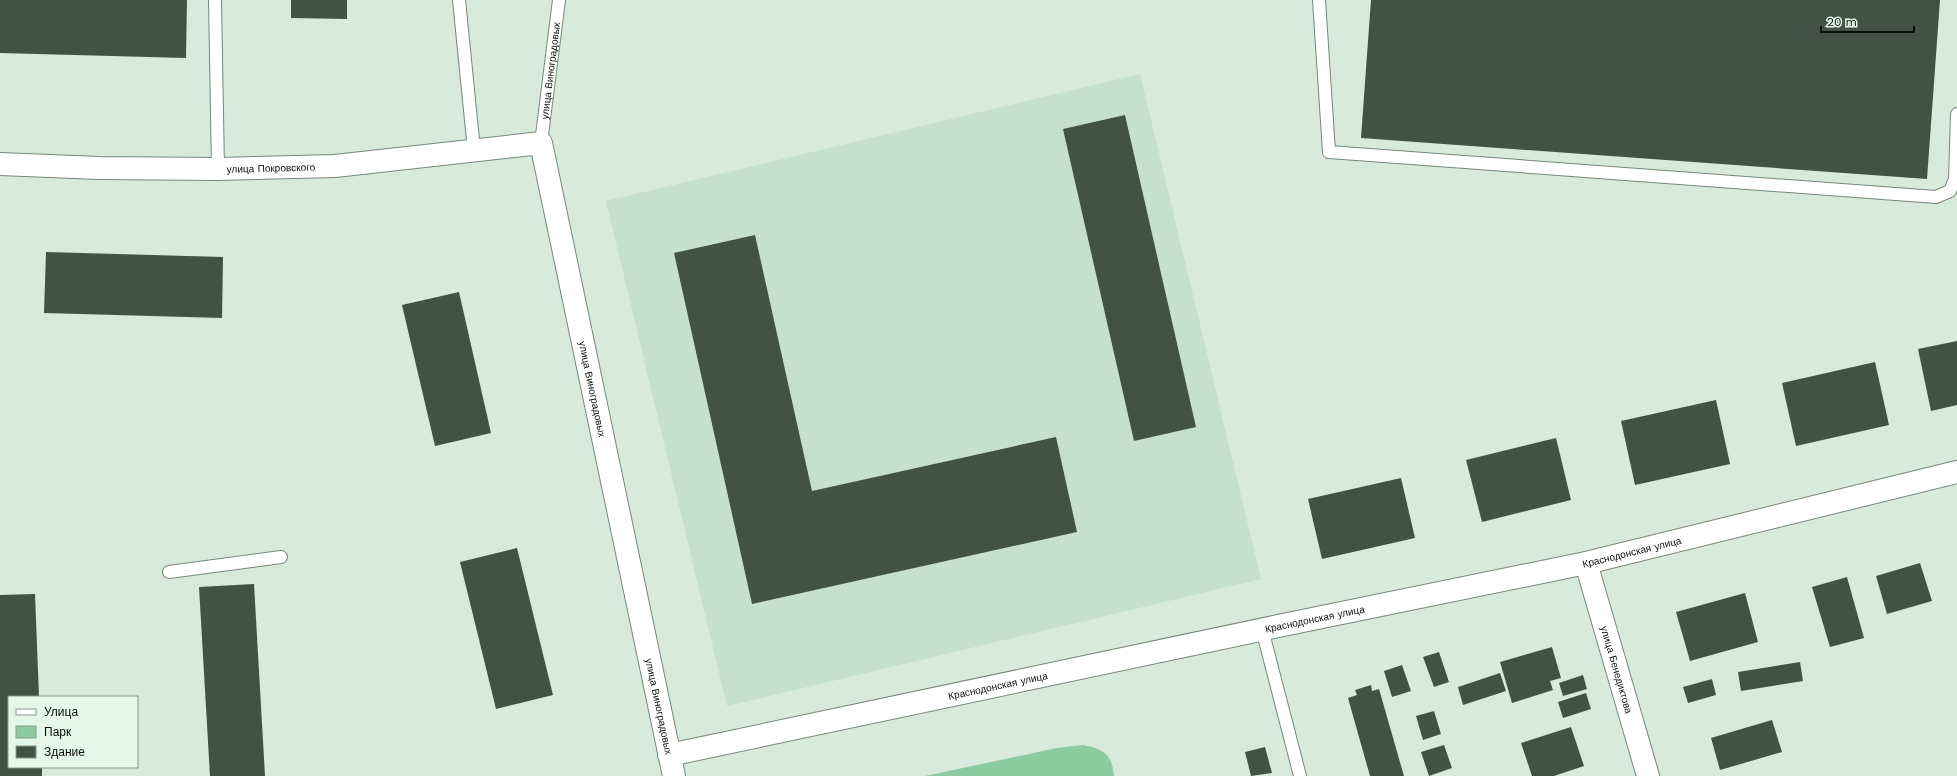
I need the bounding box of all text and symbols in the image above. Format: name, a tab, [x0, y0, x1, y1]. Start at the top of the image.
scale bar	[1821, 8, 1914, 34]
text: 20 m	[1827, 15, 1857, 29]
street label: улица Виноградовых	[539, 21, 562, 120]
street label: улица Покровского	[227, 161, 316, 174]
street label: улица Виноградовых	[577, 340, 608, 438]
street label: Краснодонская улица	[1581, 534, 1683, 569]
street label: Краснодонская улица	[1264, 603, 1366, 634]
street label: улица Бенедиктова	[1599, 625, 1635, 715]
street label: улица Виноградовых	[644, 657, 675, 755]
street label: Краснодонская улица	[947, 669, 1049, 701]
legend	[8, 696, 138, 768]
text: Улица	[44, 705, 78, 719]
text: Парк	[44, 725, 72, 739]
text: Здание	[44, 745, 85, 759]

